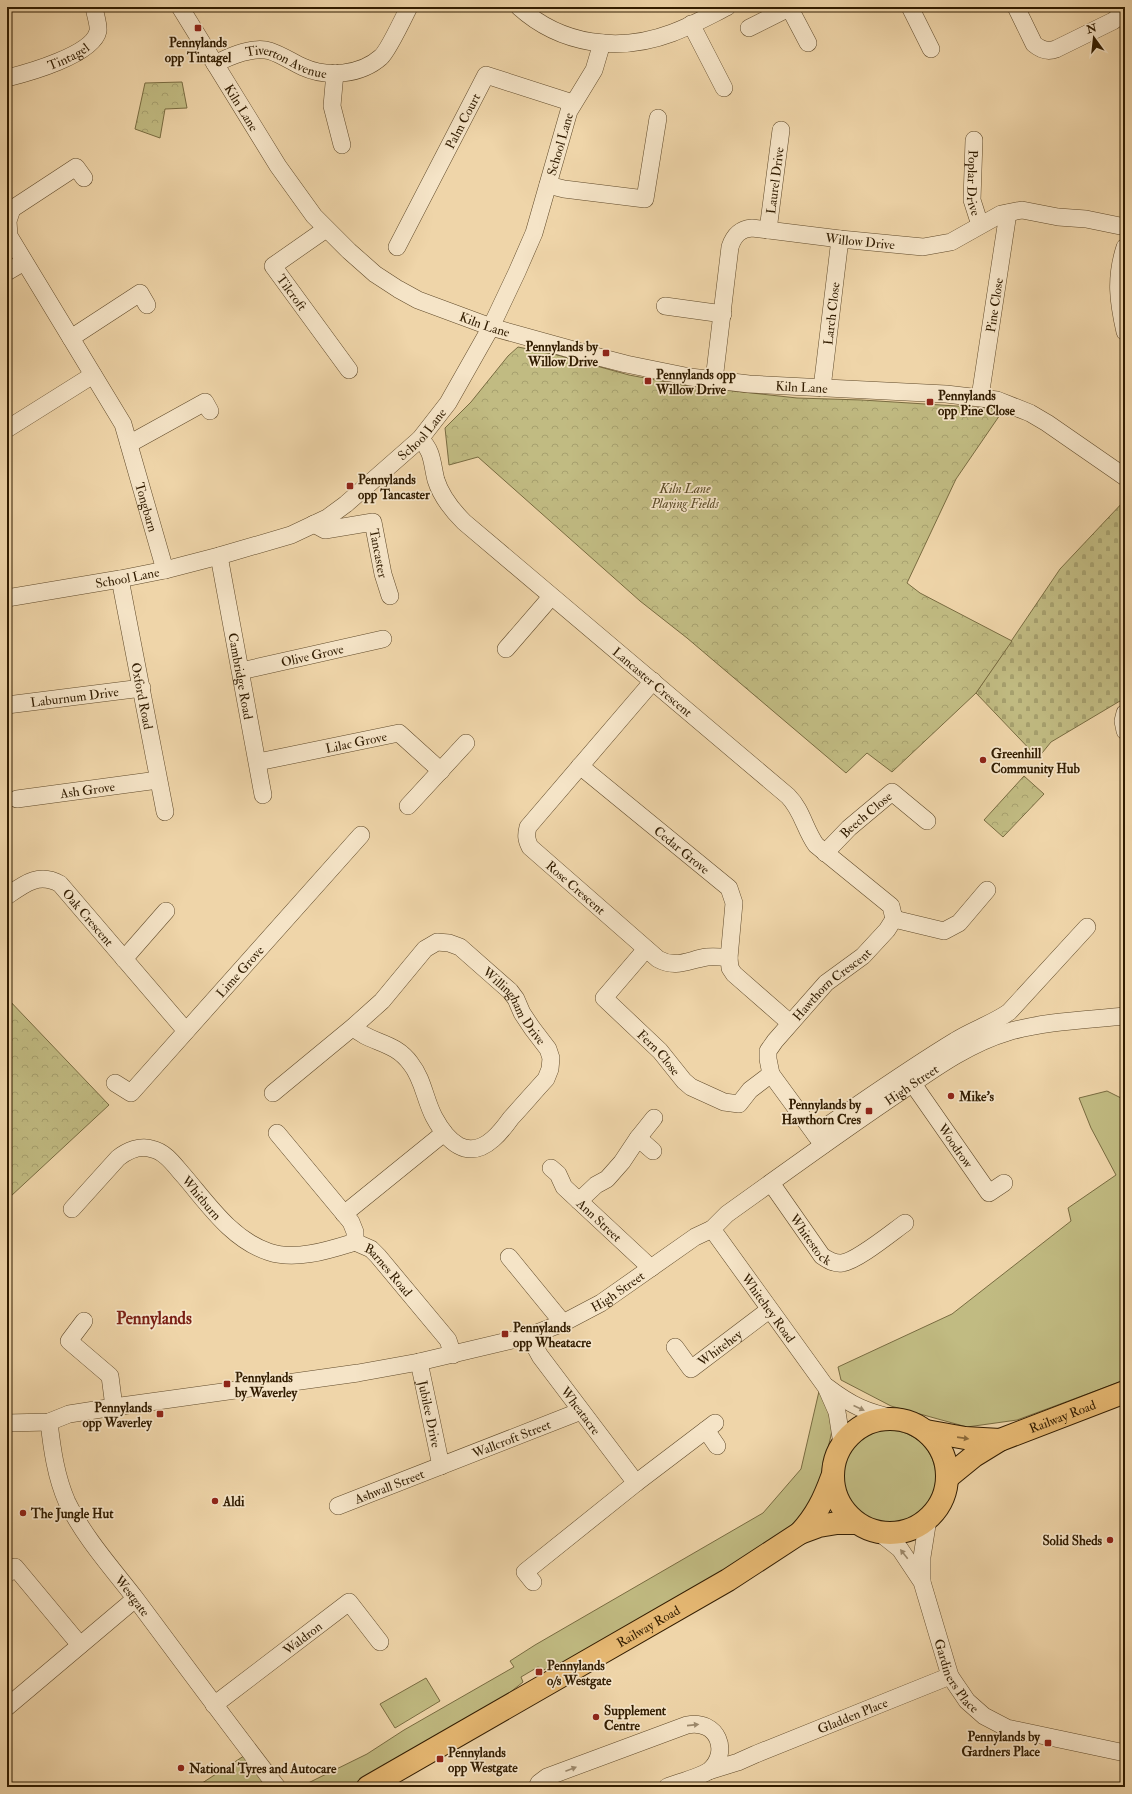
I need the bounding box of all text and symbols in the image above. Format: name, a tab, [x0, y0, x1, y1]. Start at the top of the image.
north arrow	[1074, 18, 1114, 58]
text: N	[1084, 21, 1099, 37]
marker: Pennylands opp Tintagel	[193, 23, 203, 33]
place label: Pennylands opp Tintagel	[165, 35, 232, 67]
street label: Tintagel	[45, 40, 93, 74]
street label: Tiverton Avenue	[244, 43, 328, 82]
street label: Kiln Lane	[221, 82, 262, 135]
street label: Palm Court	[442, 91, 484, 152]
street label: School Lane	[544, 110, 577, 178]
street label: Laurel Drive	[763, 145, 788, 215]
street label: Poplar Drive	[963, 150, 984, 219]
street label: Willow Drive	[823, 230, 896, 253]
street label: Tilcroft	[273, 271, 310, 314]
street label: Pine Close	[983, 276, 1007, 334]
street label: Larch Close	[820, 281, 844, 346]
street label: Kiln Lane	[457, 309, 512, 341]
place label: Pennylands by Willow Drive	[525, 339, 599, 370]
marker: Pennylands by Willow Drive	[601, 348, 611, 358]
place label: Pennylands opp Willow Drive	[655, 367, 736, 398]
marker: Pennylands opp Willow Drive	[643, 376, 653, 386]
street label: Kiln Lane	[775, 378, 829, 397]
place label: Pennylands opp Pine Close	[938, 388, 1016, 420]
marker: Pennylands opp Pine Close	[925, 397, 935, 407]
street label: School Lane	[395, 405, 450, 464]
place label: Pennylands opp Tancaster	[358, 472, 431, 504]
street label: Tongbarn	[131, 481, 161, 534]
marker: Pennylands opp Tancaster	[345, 481, 355, 491]
park label: Kiln Lane Playing Fields	[650, 481, 719, 512]
street label: Tancaster	[365, 527, 391, 580]
street label: School Lane	[94, 564, 161, 592]
street label: Cambridge Road	[224, 632, 256, 721]
street label: Olive Grove	[280, 641, 346, 671]
street label: Lancaster Crescent	[609, 644, 695, 721]
street label: Oxford Road	[127, 661, 156, 731]
street label: Laburnum Drive	[30, 684, 120, 711]
street label: Lilac Grove	[324, 729, 389, 757]
place label: Greenhill Community Hub	[991, 746, 1081, 778]
marker: Greenhill Community Hub	[978, 755, 988, 765]
street label: Ash Grove	[58, 779, 116, 802]
street label: Beech Close	[837, 788, 896, 842]
street label: Cedar Grove	[650, 823, 713, 878]
street label: Rose Crescent	[542, 858, 608, 918]
street label: Oak Crescent	[59, 886, 117, 950]
street label: Lime Grove	[213, 942, 268, 1001]
street label: Hawthorn Crescent	[789, 945, 875, 1024]
street label: Willingham Drive	[479, 963, 549, 1049]
street label: Fern Close	[634, 1027, 684, 1079]
street label: High Street	[882, 1061, 942, 1109]
place label: Mike's	[958, 1089, 995, 1105]
marker: Mike's	[946, 1091, 956, 1101]
place label: Pennylands by Hawthorn Cres	[781, 1097, 862, 1128]
marker: Pennylands by Hawthorn Cres	[864, 1106, 874, 1116]
street label: Woodrow	[934, 1120, 977, 1172]
street label: Whitburn	[178, 1172, 225, 1224]
street label: Ann Street	[572, 1195, 625, 1246]
street label: Whitestock	[785, 1210, 834, 1269]
street label: Barnes Road	[362, 1240, 416, 1300]
street label: High Street	[588, 1268, 648, 1316]
street label: Whitehey Road	[737, 1270, 799, 1346]
district label: Pennylands	[116, 1308, 192, 1330]
place label: Pennylands opp Wheatacre	[513, 1320, 592, 1352]
street label: Whitehey	[694, 1326, 746, 1371]
marker: Pennylands opp Wheatacre	[500, 1329, 510, 1339]
place label: Pennylands by Waverley	[234, 1370, 298, 1402]
street label: Jubilee Drive	[414, 1378, 444, 1450]
marker: Pennylands by Waverley	[222, 1379, 232, 1389]
street label: Wheatacre	[556, 1383, 604, 1439]
street label: Railway Road	[1027, 1397, 1099, 1437]
place label: Pennylands opp Waverley	[82, 1400, 153, 1432]
one-way arrow	[853, 1405, 865, 1411]
marker: Pennylands opp Waverley	[155, 1409, 165, 1419]
street label: Wallcroft Street	[469, 1417, 553, 1462]
one-way arrow	[956, 1435, 969, 1441]
street label: Ashwall Street	[352, 1466, 427, 1508]
place label: Aldi	[222, 1494, 245, 1510]
marker: Aldi	[210, 1496, 220, 1506]
place label: The Jungle Hut	[30, 1506, 114, 1523]
marker: The Jungle Hut	[18, 1508, 28, 1518]
place label: Solid Sheds	[1042, 1533, 1103, 1549]
marker: Solid Sheds	[1105, 1535, 1115, 1545]
one-way arrow	[900, 1549, 909, 1560]
street label: Westgate	[111, 1572, 153, 1620]
street label: Railway Road	[614, 1602, 683, 1651]
street label: Waldron	[279, 1618, 326, 1659]
street label: Gardiners Place	[930, 1637, 982, 1717]
place label: Pennylands o/s Westgate	[547, 1658, 612, 1690]
marker: Pennylands o/s Westgate	[534, 1667, 544, 1677]
street label: Gladden Place	[815, 1695, 891, 1737]
place label: Supplement Centre	[604, 1703, 667, 1734]
marker: Supplement Centre	[591, 1712, 601, 1722]
one-way arrow	[686, 1722, 699, 1728]
place label: Pennylands by Gardners Place	[961, 1729, 1041, 1760]
marker: Pennylands by Gardners Place	[1043, 1738, 1053, 1748]
place label: Pennylands opp Westgate	[448, 1745, 518, 1777]
marker: Pennylands opp Westgate	[435, 1754, 445, 1764]
place label: National Tyres and Autocare	[188, 1761, 337, 1778]
marker: National Tyres and Autocare	[176, 1763, 186, 1773]
one-way arrow	[565, 1765, 577, 1771]

